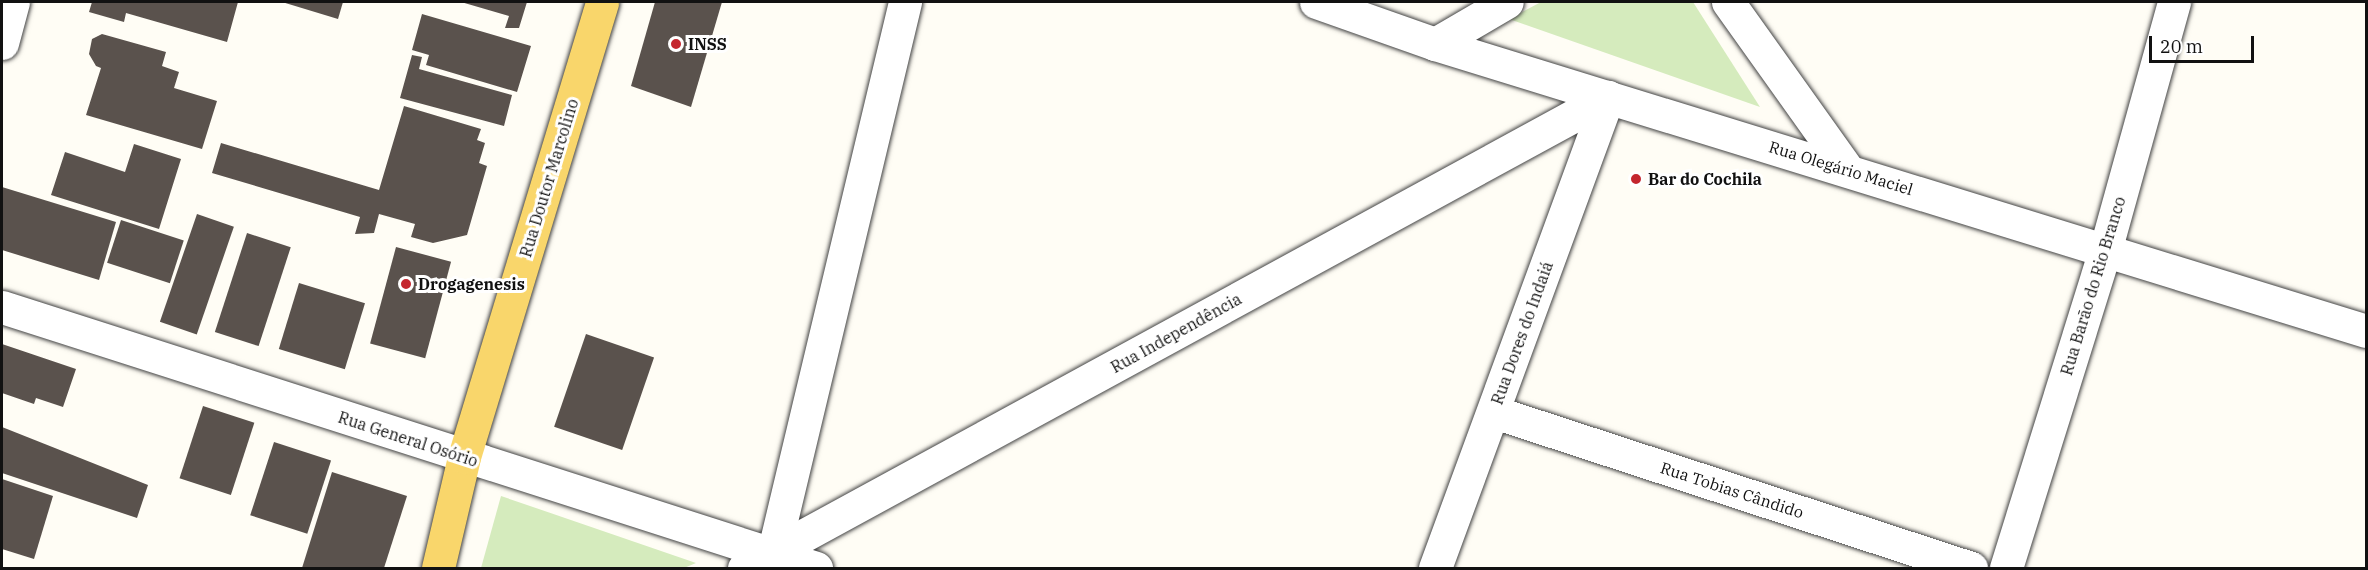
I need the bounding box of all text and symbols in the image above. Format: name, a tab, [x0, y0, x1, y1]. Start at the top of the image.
scale bar	[2152, 24, 2257, 62]
place label: INSS	[688, 34, 727, 54]
text: 20 m	[2160, 35, 2203, 58]
marker: INSS	[669, 37, 683, 51]
street label: Rua Doutor Marcolino	[516, 96, 582, 260]
street label: Rua Olegário Maciel	[1767, 137, 1915, 199]
place label: Bar do Cochila	[1648, 169, 1762, 189]
marker: Bar do Cochila	[1629, 172, 1643, 186]
street label: Rua Barão do Rio Branco	[2057, 194, 2129, 378]
street label: Rua Dores do Indaiá	[1487, 259, 1557, 407]
place label: Drogagenesis	[418, 274, 525, 294]
marker: Drogagenesis	[399, 277, 413, 291]
street label: Rua Independência	[1107, 289, 1245, 377]
street label: Rua General Osório	[336, 407, 480, 471]
street label: Rua Tobias Cândido	[1658, 458, 1806, 522]

